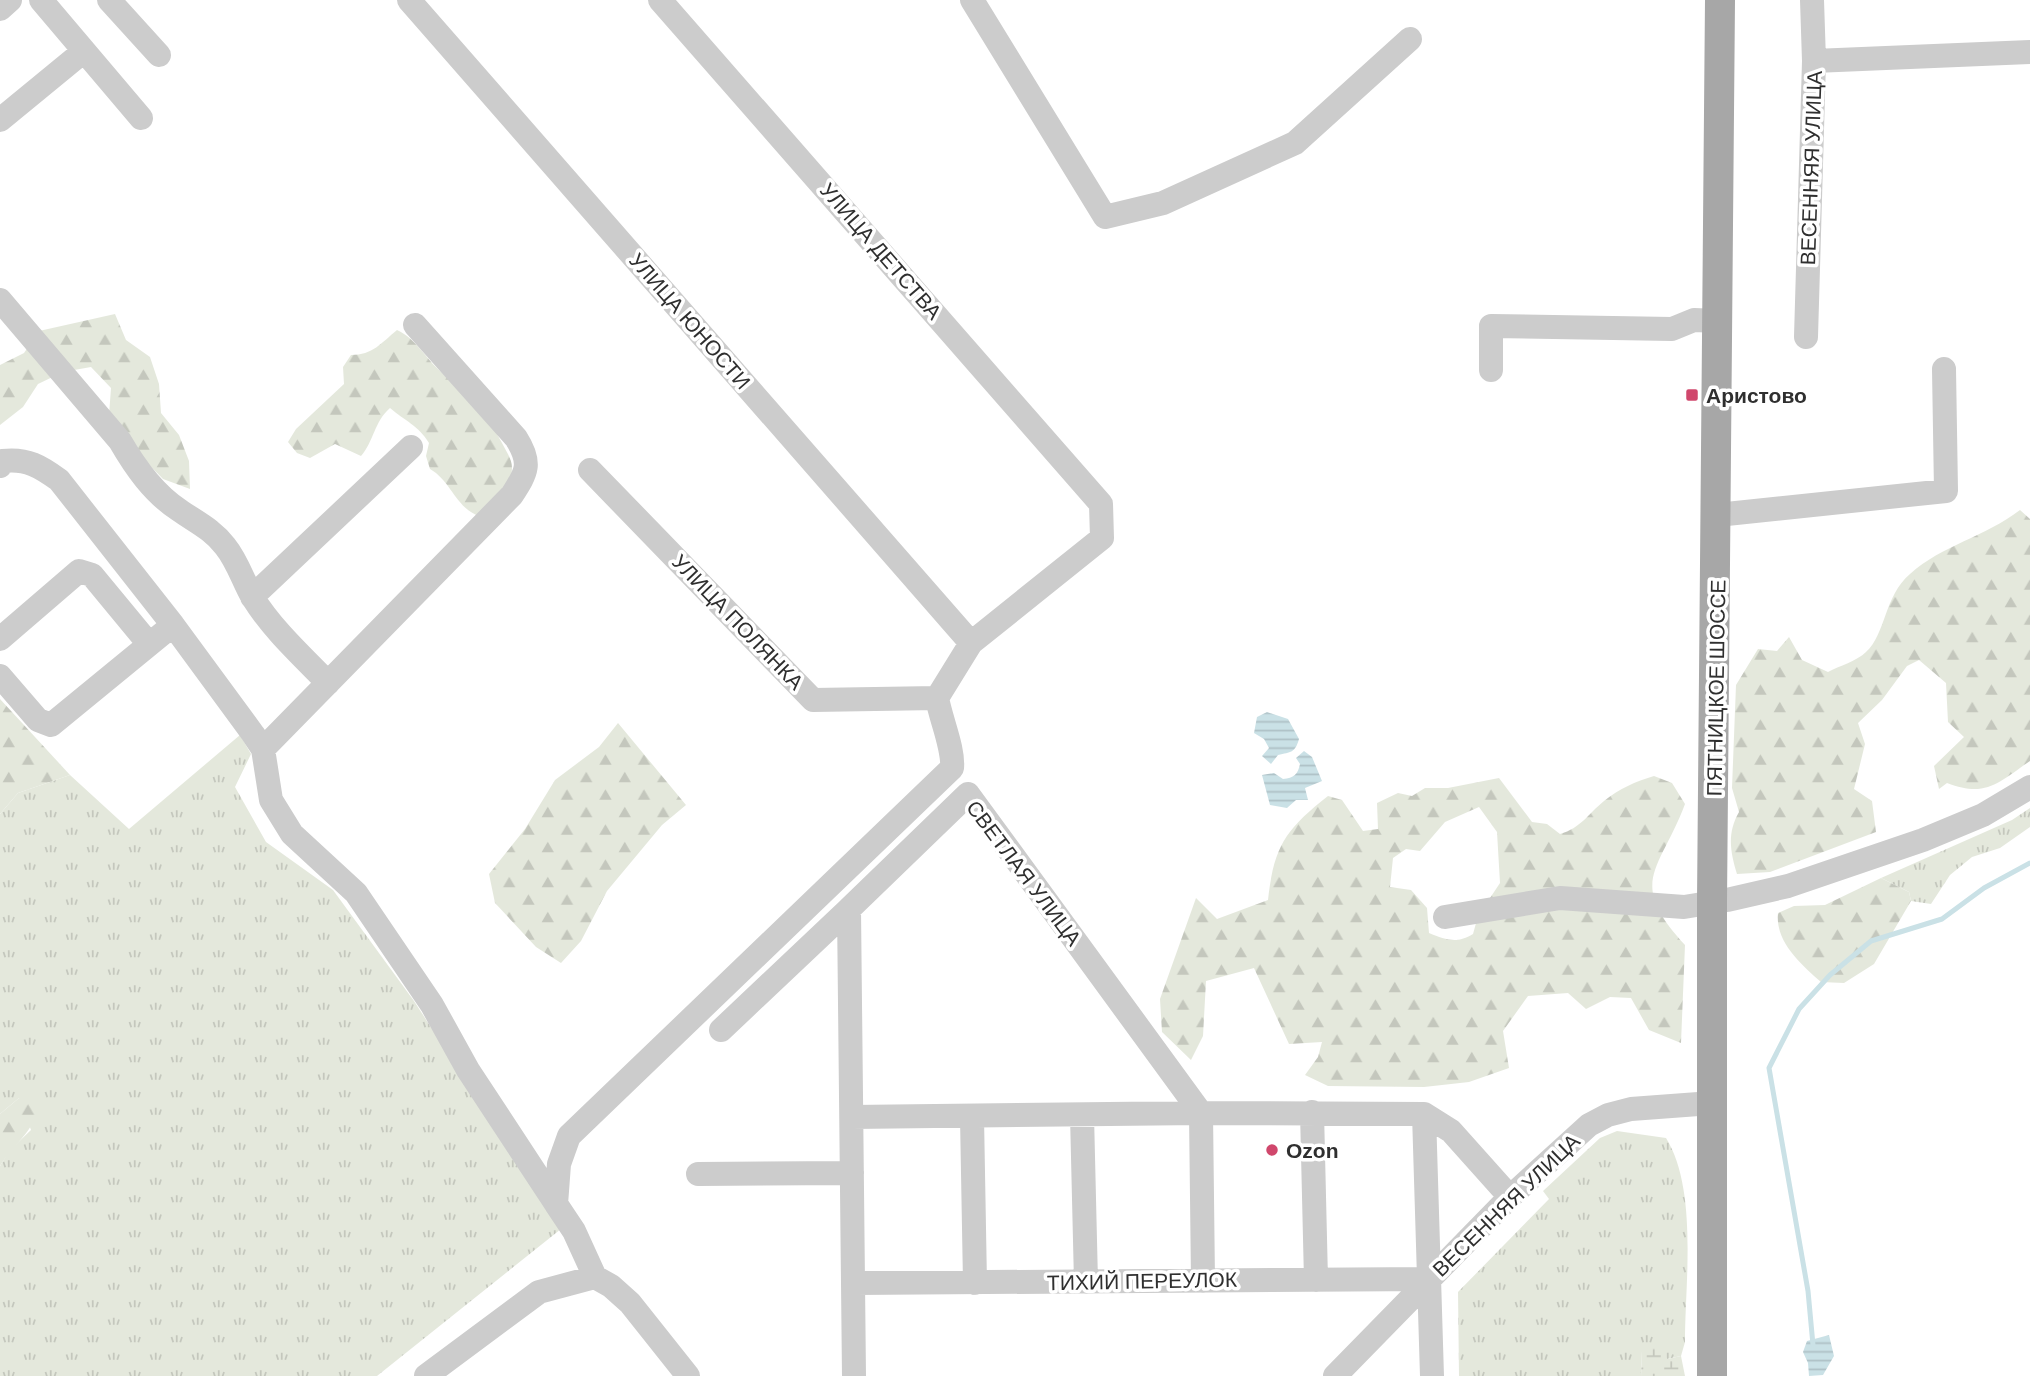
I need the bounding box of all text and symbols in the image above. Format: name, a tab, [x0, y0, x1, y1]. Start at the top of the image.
street label: ВЕСЕННЯЯ УЛИЦА	[1796, 70, 1826, 266]
street label: УЛИЦА ДЕТСТВА	[816, 178, 946, 324]
street label: УЛИЦА ЮНОСТИ	[625, 249, 755, 393]
place label: Аристово	[1706, 384, 1807, 407]
marker: Аристово	[1684, 387, 1700, 403]
street label: УЛИЦА ПОЛЯНКА	[668, 550, 808, 694]
street label: ПЯТНИЦКОЕ ШОССЕ	[1703, 579, 1729, 797]
street label: СВЕТЛАЯ УЛИЦА	[962, 796, 1086, 950]
street label: ВЕСЕННЯЯ УЛИЦА	[1428, 1129, 1584, 1281]
place label: Ozon	[1286, 1139, 1339, 1162]
marker: Ozon	[1264, 1142, 1280, 1158]
street label: ТИХИЙ ПЕРЕУЛОК	[1047, 1268, 1238, 1294]

